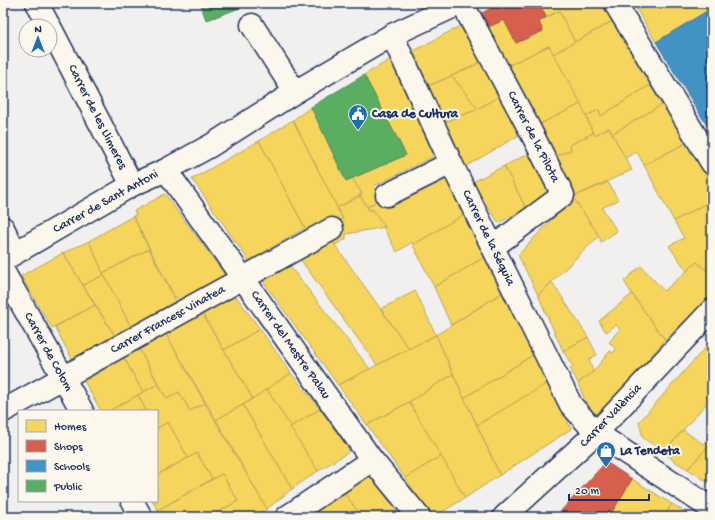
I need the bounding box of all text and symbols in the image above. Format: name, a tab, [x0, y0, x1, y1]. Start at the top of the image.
north arrow	[18, 18, 58, 58]
text: N	[34, 24, 42, 36]
street label: Carrer de les Llimeres	[64, 62, 130, 173]
street label: Carrer de la Pilota	[503, 89, 563, 186]
public building icon: Casa de Cultura	[347, 103, 369, 131]
place label: Casa de Cultura	[371, 107, 459, 122]
street label: Carrer de Sant Antoni	[51, 167, 161, 237]
street label: Carrer de la Séquia	[458, 187, 518, 289]
street label: Carrer Francesc Vinatea	[108, 282, 229, 358]
street label: Carrer del Mestre Palau	[247, 288, 333, 402]
street label: Carrer de Colom	[20, 310, 76, 394]
street label: Carrer València	[577, 381, 646, 451]
legend	[18, 410, 158, 502]
text: Homes	[54, 421, 87, 435]
shop icon: La Tendeta	[595, 440, 617, 468]
text: Shops	[54, 441, 83, 455]
place label: La Tendeta	[620, 444, 681, 459]
text: Schools	[54, 461, 90, 475]
scale bar	[569, 476, 649, 502]
text: Public	[53, 481, 83, 495]
text: 20 m	[575, 485, 600, 499]

